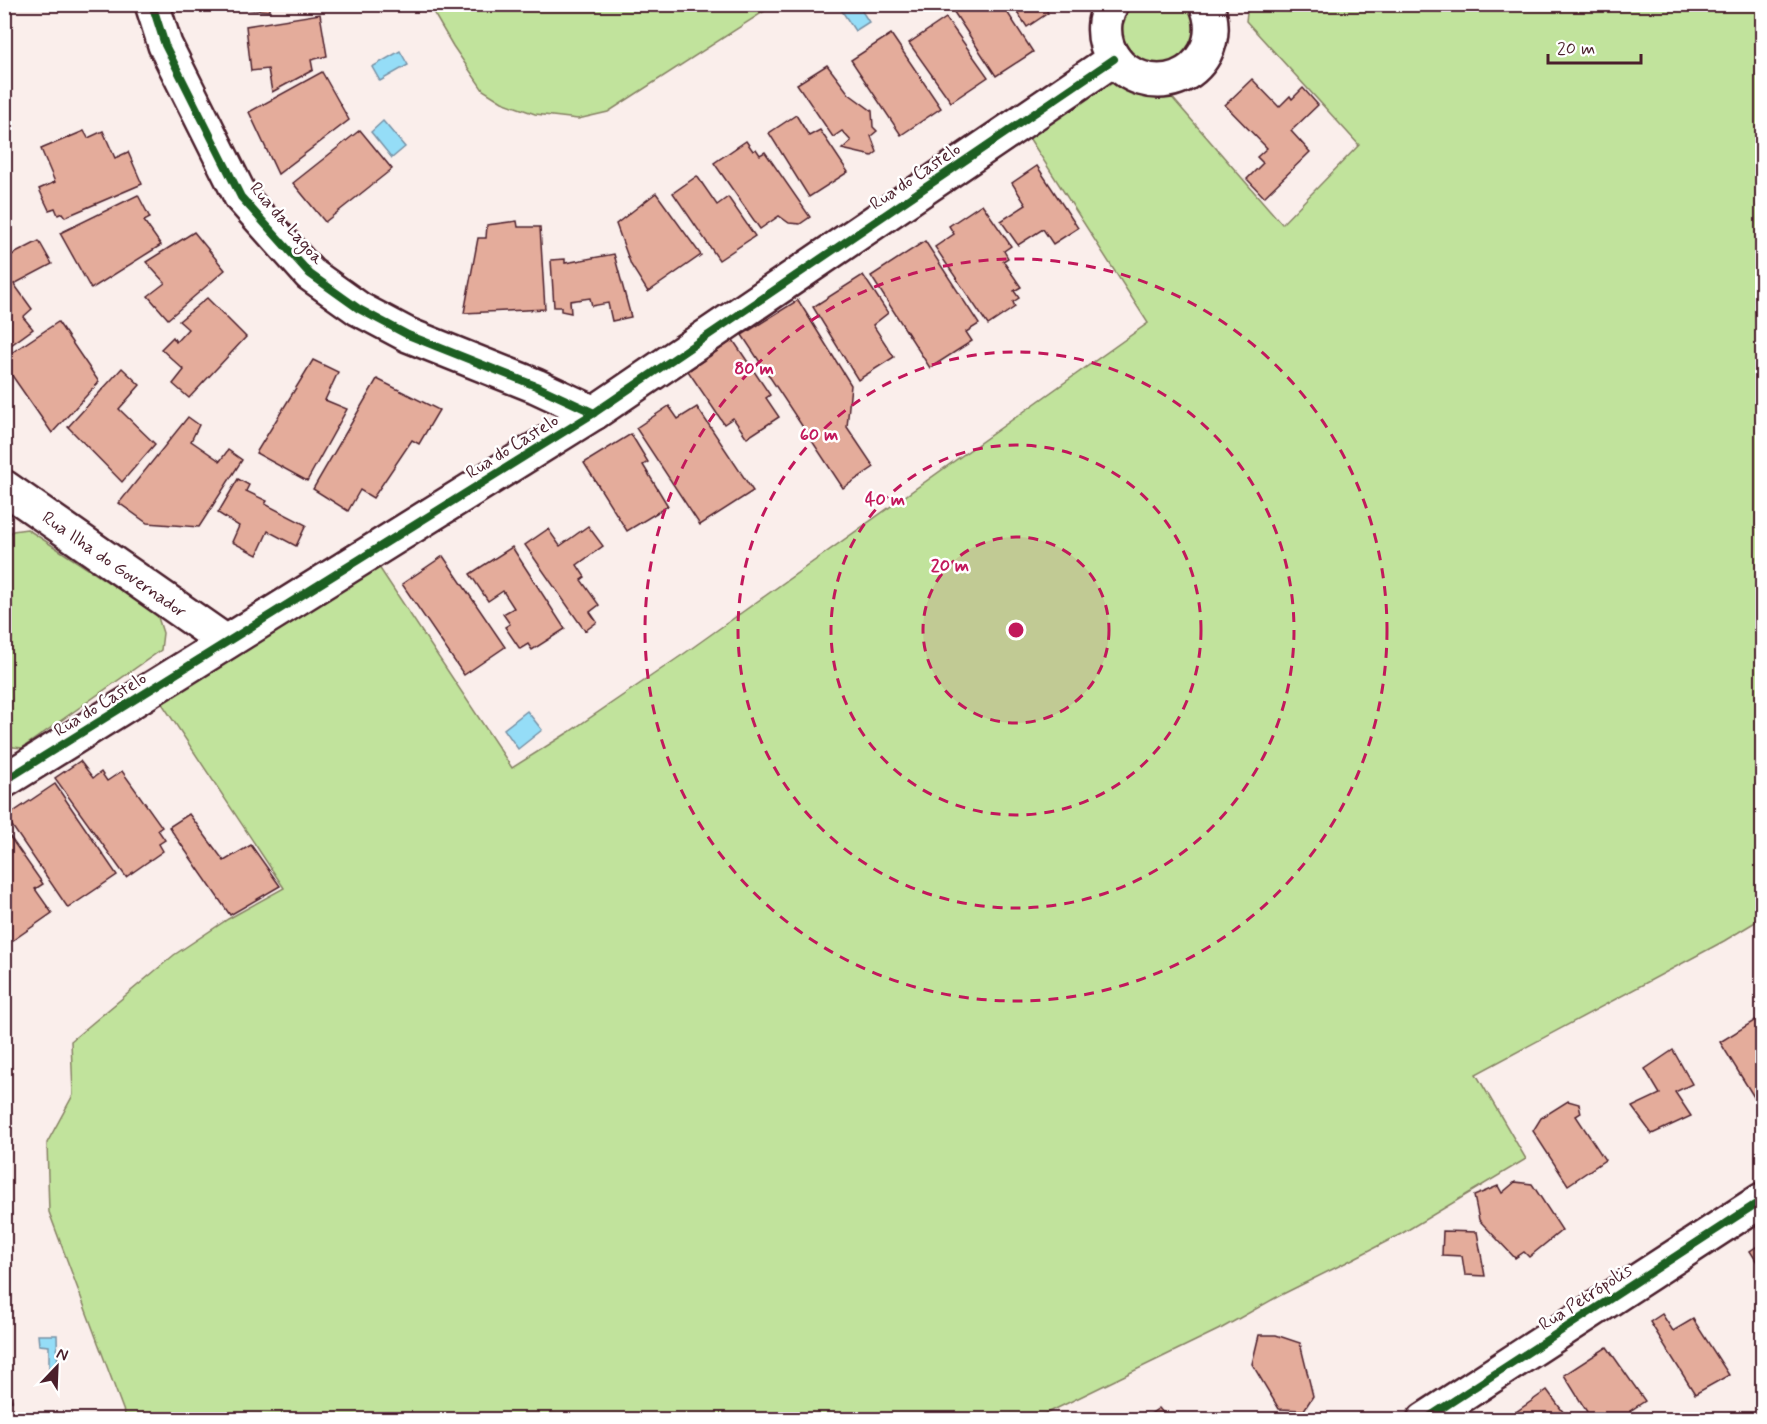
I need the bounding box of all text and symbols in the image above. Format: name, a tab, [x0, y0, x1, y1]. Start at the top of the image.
scale bar	[1548, 27, 1641, 65]
text: 20 m	[1557, 37, 1595, 61]
street label: Rua do Castelo	[865, 137, 966, 216]
street label: Rua da Lagoa	[243, 177, 329, 271]
text: 80 m	[734, 357, 774, 381]
street label: Rua do Castelo	[462, 409, 563, 485]
text: 60 m	[800, 423, 838, 447]
text: 40 m	[865, 488, 905, 512]
street label: Rua Ilha do Governador	[37, 506, 192, 624]
text: 20 m	[931, 554, 969, 578]
centre of rings	[1006, 620, 1026, 640]
street label: Rua do Castelo	[50, 667, 151, 743]
street label: Rua Petrópolis	[1534, 1259, 1637, 1337]
north arrow	[27, 1337, 87, 1397]
text: N	[53, 1343, 71, 1366]

